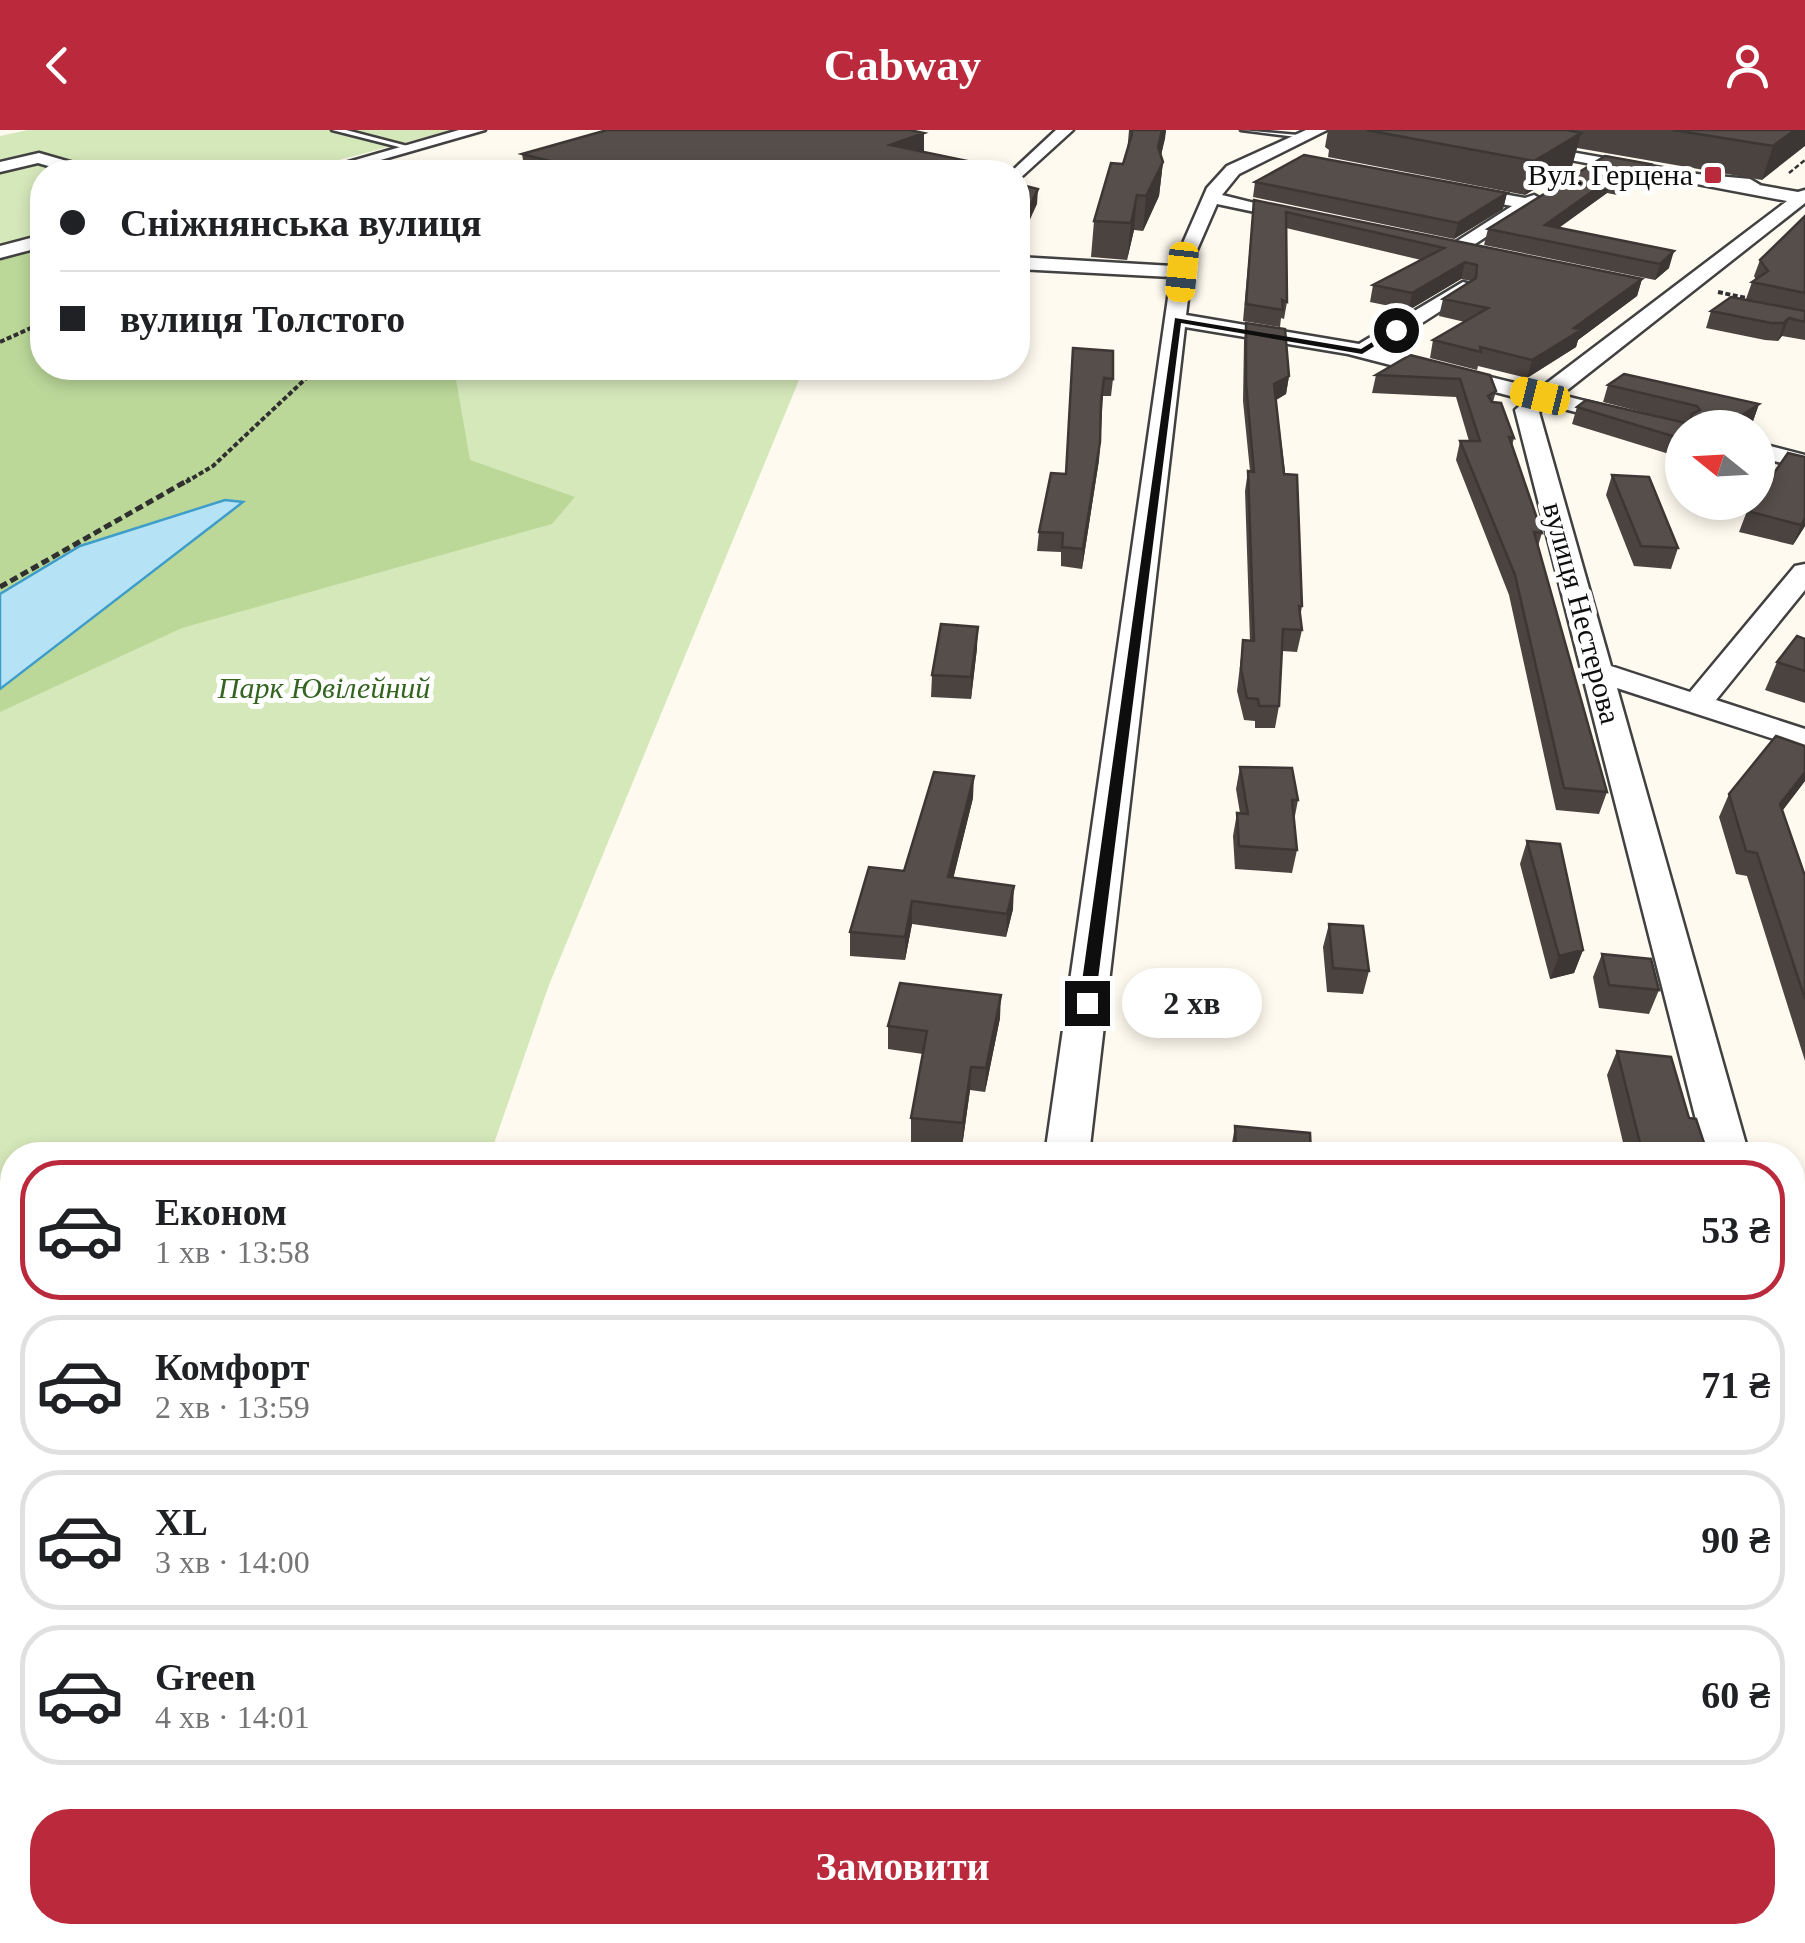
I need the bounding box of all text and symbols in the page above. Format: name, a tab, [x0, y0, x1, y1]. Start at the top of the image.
icon: back	[30, 38, 85, 93]
icon: person	[1720, 38, 1775, 93]
text: Cabway	[824, 40, 981, 90]
place label: Вул. Герцена	[1528, 158, 1693, 191]
marker: Вул. Герцена	[1702, 164, 1724, 186]
text: Сніжнянська вулиця	[120, 202, 482, 244]
car	[1164, 241, 1200, 303]
text: вулиця Толстого	[120, 298, 405, 340]
route start	[1374, 308, 1419, 353]
car	[1507, 374, 1573, 418]
north arrow	[1665, 410, 1775, 520]
map controls	[1665, 410, 1775, 520]
street label: вулиця Нестерова	[1537, 499, 1628, 727]
park label: Парк Ювілейний	[217, 671, 430, 704]
callout: 2 хв	[1122, 968, 1262, 1038]
route end	[1065, 981, 1110, 1026]
text: 2 хв	[1163, 985, 1221, 1021]
icon: car	[35, 1185, 125, 1275]
text: Економ	[155, 1191, 287, 1233]
text: 53 ₴	[1701, 1209, 1770, 1251]
text: 1 хв · 13:58	[155, 1234, 310, 1270]
icon: car	[35, 1340, 125, 1430]
text: Комфорт	[155, 1346, 309, 1388]
text: 71 ₴	[1701, 1364, 1770, 1406]
text: 2 хв · 13:59	[155, 1389, 310, 1425]
icon: car	[35, 1495, 125, 1585]
text: XL	[155, 1501, 208, 1543]
text: 90 ₴	[1701, 1519, 1770, 1561]
text: 3 хв · 14:00	[155, 1544, 310, 1580]
icon: car	[35, 1650, 125, 1740]
text: Green	[155, 1656, 256, 1698]
text: 60 ₴	[1701, 1674, 1770, 1716]
text: 4 хв · 14:01	[155, 1699, 310, 1735]
button: Замовити	[30, 1809, 1775, 1924]

